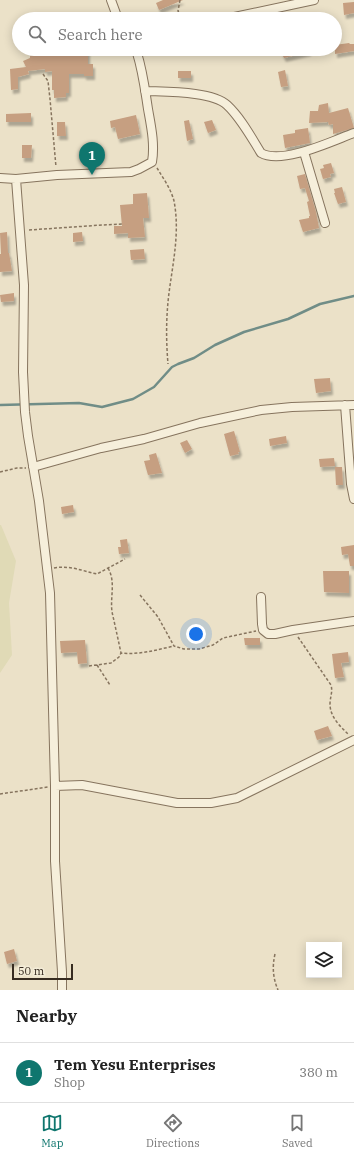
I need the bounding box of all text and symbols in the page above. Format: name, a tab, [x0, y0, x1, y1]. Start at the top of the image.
search box	[12, 12, 342, 56]
icon: search	[26, 23, 48, 45]
text: Search here	[58, 25, 143, 44]
pin: 1	[79, 142, 105, 175]
your location	[186, 624, 206, 644]
map controls	[306, 942, 342, 978]
button: layers	[306, 942, 342, 978]
scale bar	[12, 962, 73, 981]
text: 50 m	[18, 964, 44, 978]
text: Nearby	[16, 1005, 77, 1027]
text: Tem Yesu Enterprises	[54, 1055, 216, 1074]
text: 1	[25, 1064, 33, 1081]
text: 380 m	[299, 1064, 338, 1081]
text: Shop	[54, 1074, 85, 1091]
tab: Map	[41, 1112, 64, 1150]
tab: Directions	[146, 1112, 200, 1150]
tab: Saved	[282, 1112, 313, 1150]

